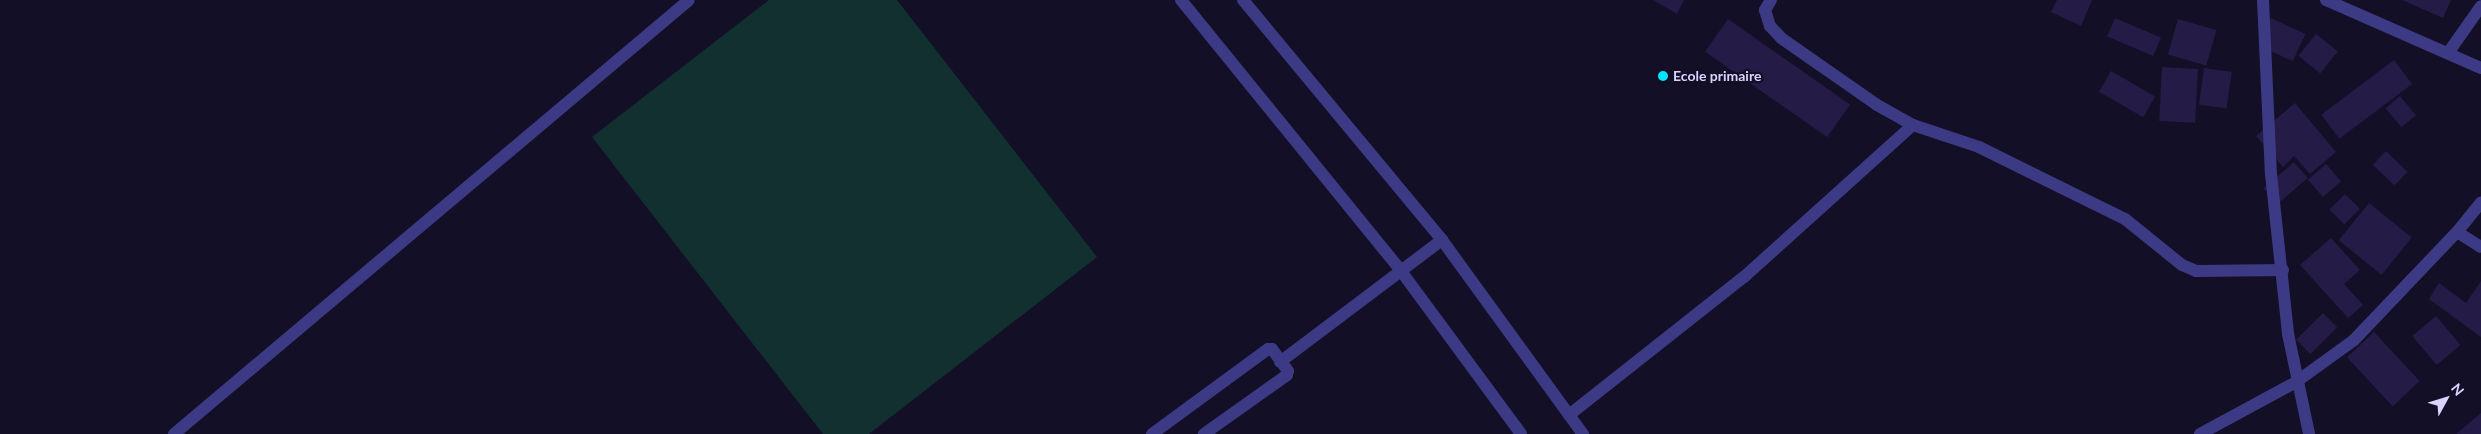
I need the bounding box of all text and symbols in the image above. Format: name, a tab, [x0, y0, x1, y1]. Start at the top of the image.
place label: Ecole primaire	[1673, 68, 1761, 84]
marker: Ecole primaire	[1657, 70, 1669, 82]
north arrow	[2421, 374, 2471, 424]
text: N	[2448, 380, 2468, 399]

